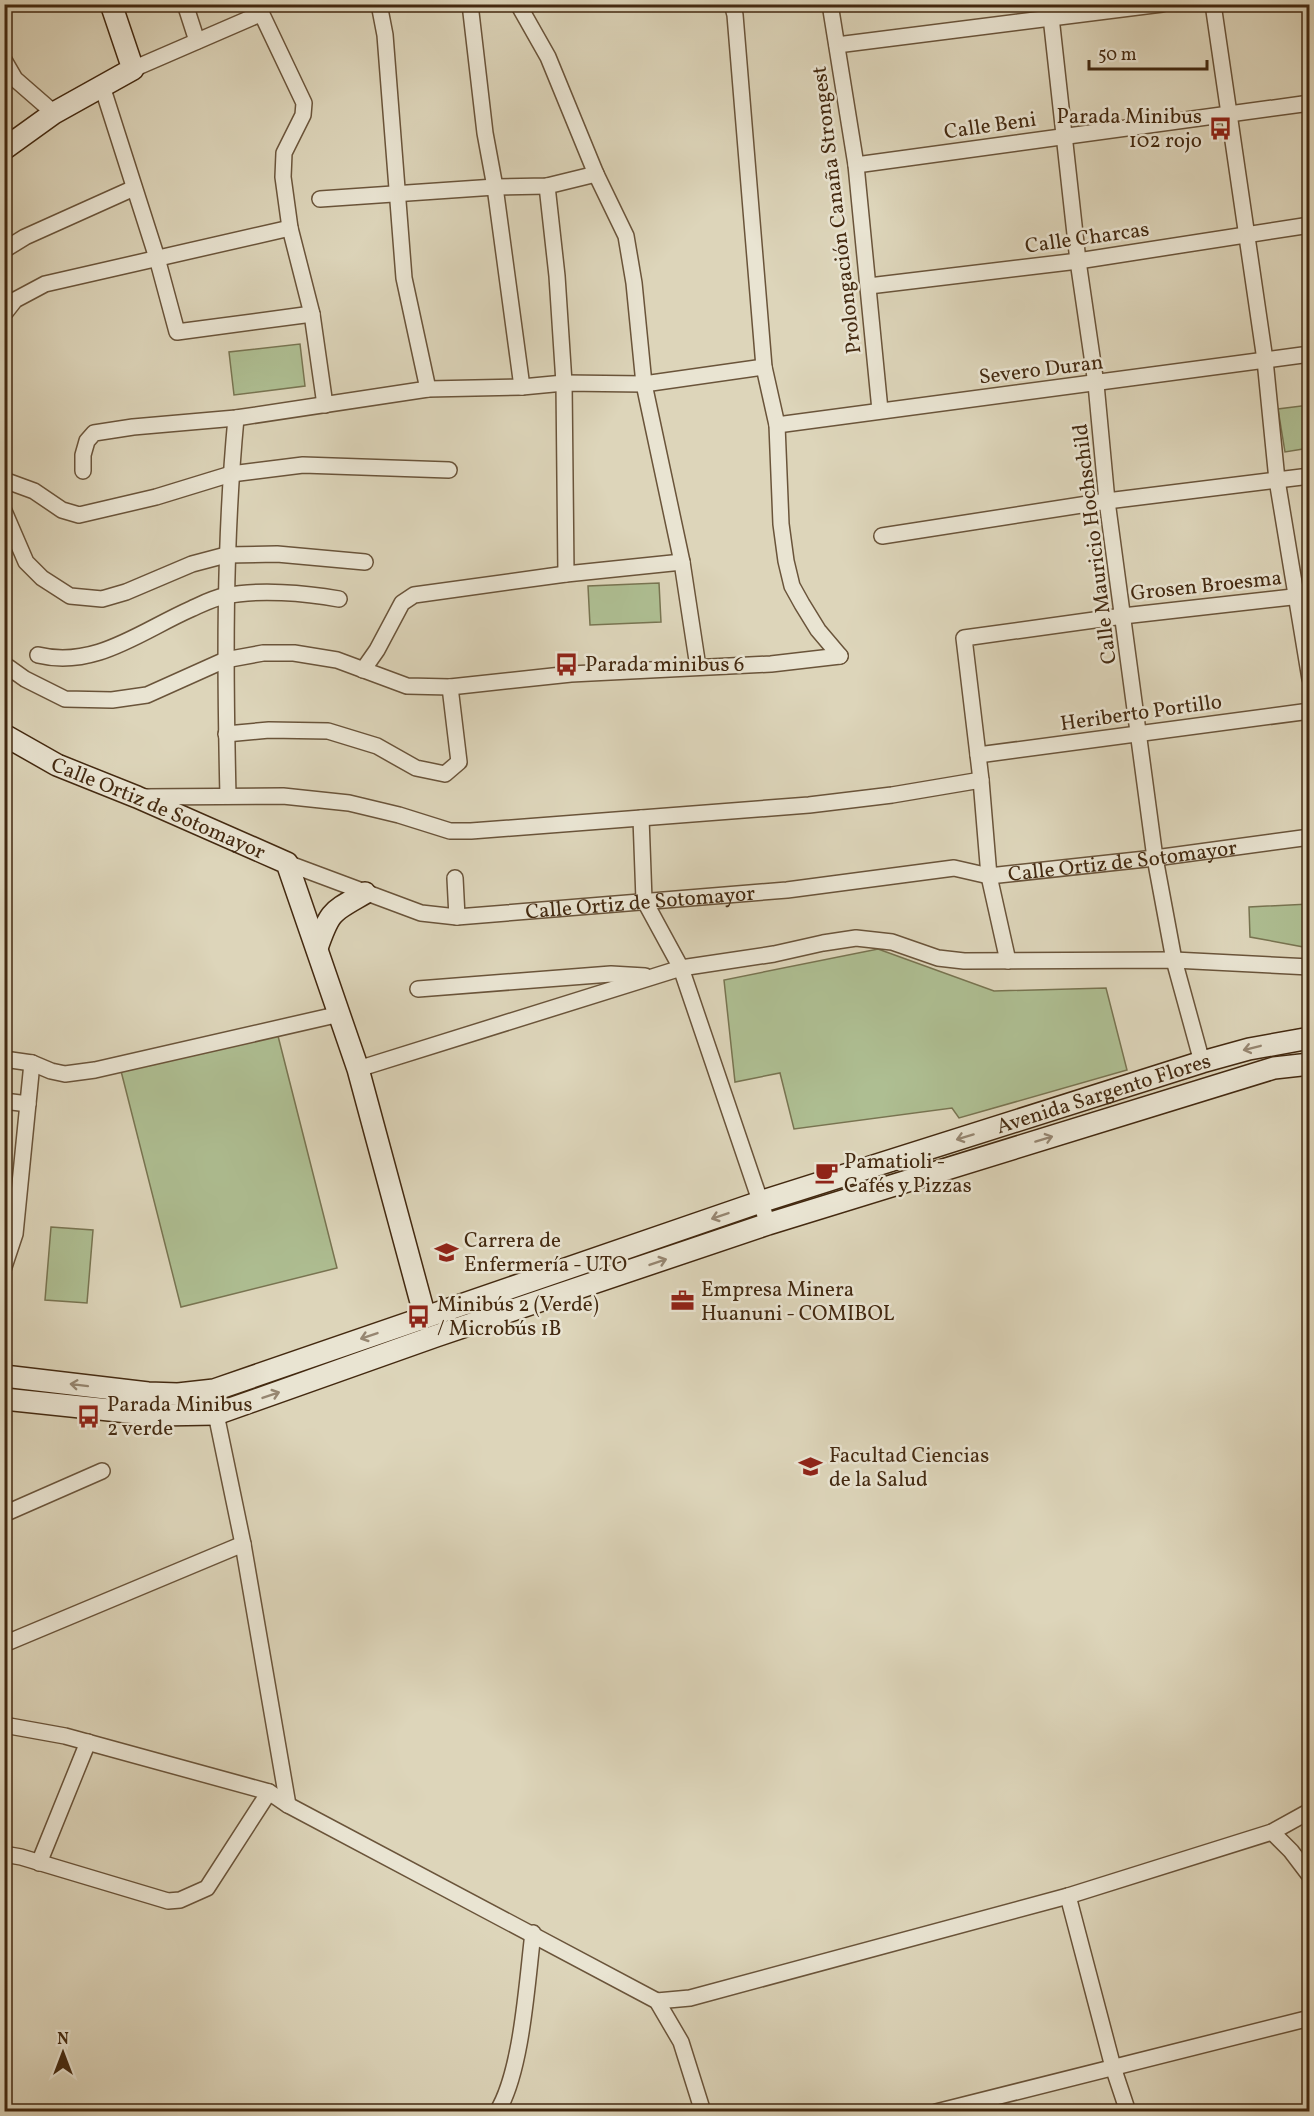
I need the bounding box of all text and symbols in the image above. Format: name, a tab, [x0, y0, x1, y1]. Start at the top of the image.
scale bar	[1089, 33, 1208, 71]
text: 50 m	[1098, 43, 1137, 68]
street label: Prolongación Canaña Strongest	[805, 64, 870, 355]
place label: Parada Minibus 102 rojo	[1057, 103, 1202, 156]
street label: Calle Beni	[942, 106, 1038, 147]
bus stop icon: Parada Minibus 102 rojo	[1207, 115, 1233, 141]
street label: Calle Charcas	[1023, 215, 1151, 262]
street label: Severo Duran	[977, 348, 1105, 393]
street label: Calle Mauricio Hochschild	[1066, 422, 1125, 666]
street label: Grosen Broesma	[1129, 564, 1283, 609]
bus stop icon: Parada minibus 6	[554, 651, 580, 677]
place label: Parada minibus 6	[585, 651, 744, 680]
street label: Heriberto Portillo	[1059, 688, 1224, 739]
street label: Calle Ortiz de Sotomayor	[46, 751, 270, 868]
street label: Calle Ortiz de Sotomayor	[1007, 834, 1239, 890]
street label: Calle Ortiz de Sotomayor	[524, 880, 756, 927]
one-way arrow	[1243, 1043, 1262, 1055]
street label: Avenida Sargento Flores	[993, 1047, 1214, 1142]
one-way arrow	[956, 1132, 975, 1143]
one-way arrow	[1034, 1133, 1053, 1144]
place label: Pamatioli - Cafés y Pizzas	[844, 1148, 972, 1201]
cafe icon: Pamatioli - Cafés y Pizzas	[813, 1160, 839, 1186]
one-way arrow	[711, 1211, 730, 1222]
place label: Carrera de Enfermería - UTO	[464, 1227, 627, 1280]
school or university icon: Carrera de Enfermería - UTO	[433, 1239, 459, 1265]
one-way arrow	[648, 1255, 667, 1266]
place label: Empresa Minera Huanuni - COMIBOL	[701, 1276, 895, 1329]
office icon: Empresa Minera Huanuni - COMIBOL	[670, 1288, 696, 1314]
place label: Minibús 2 (Verde) / Microbús 1B	[437, 1291, 599, 1344]
bus stop icon: Minibús 2 (Verde) / Microbús 1B	[406, 1303, 432, 1329]
one-way arrow	[360, 1331, 379, 1342]
one-way arrow	[70, 1379, 89, 1390]
one-way arrow	[261, 1389, 280, 1400]
place label: Parada Minibus 2 verde	[107, 1391, 252, 1444]
bus stop icon: Parada Minibus 2 verde	[76, 1403, 102, 1429]
place label: Facultad Ciencias de la Salud	[829, 1442, 989, 1495]
school or university icon: Facultad Ciencias de la Salud	[798, 1454, 824, 1480]
north arrow	[33, 2023, 93, 2083]
text: N	[57, 2029, 69, 2051]

